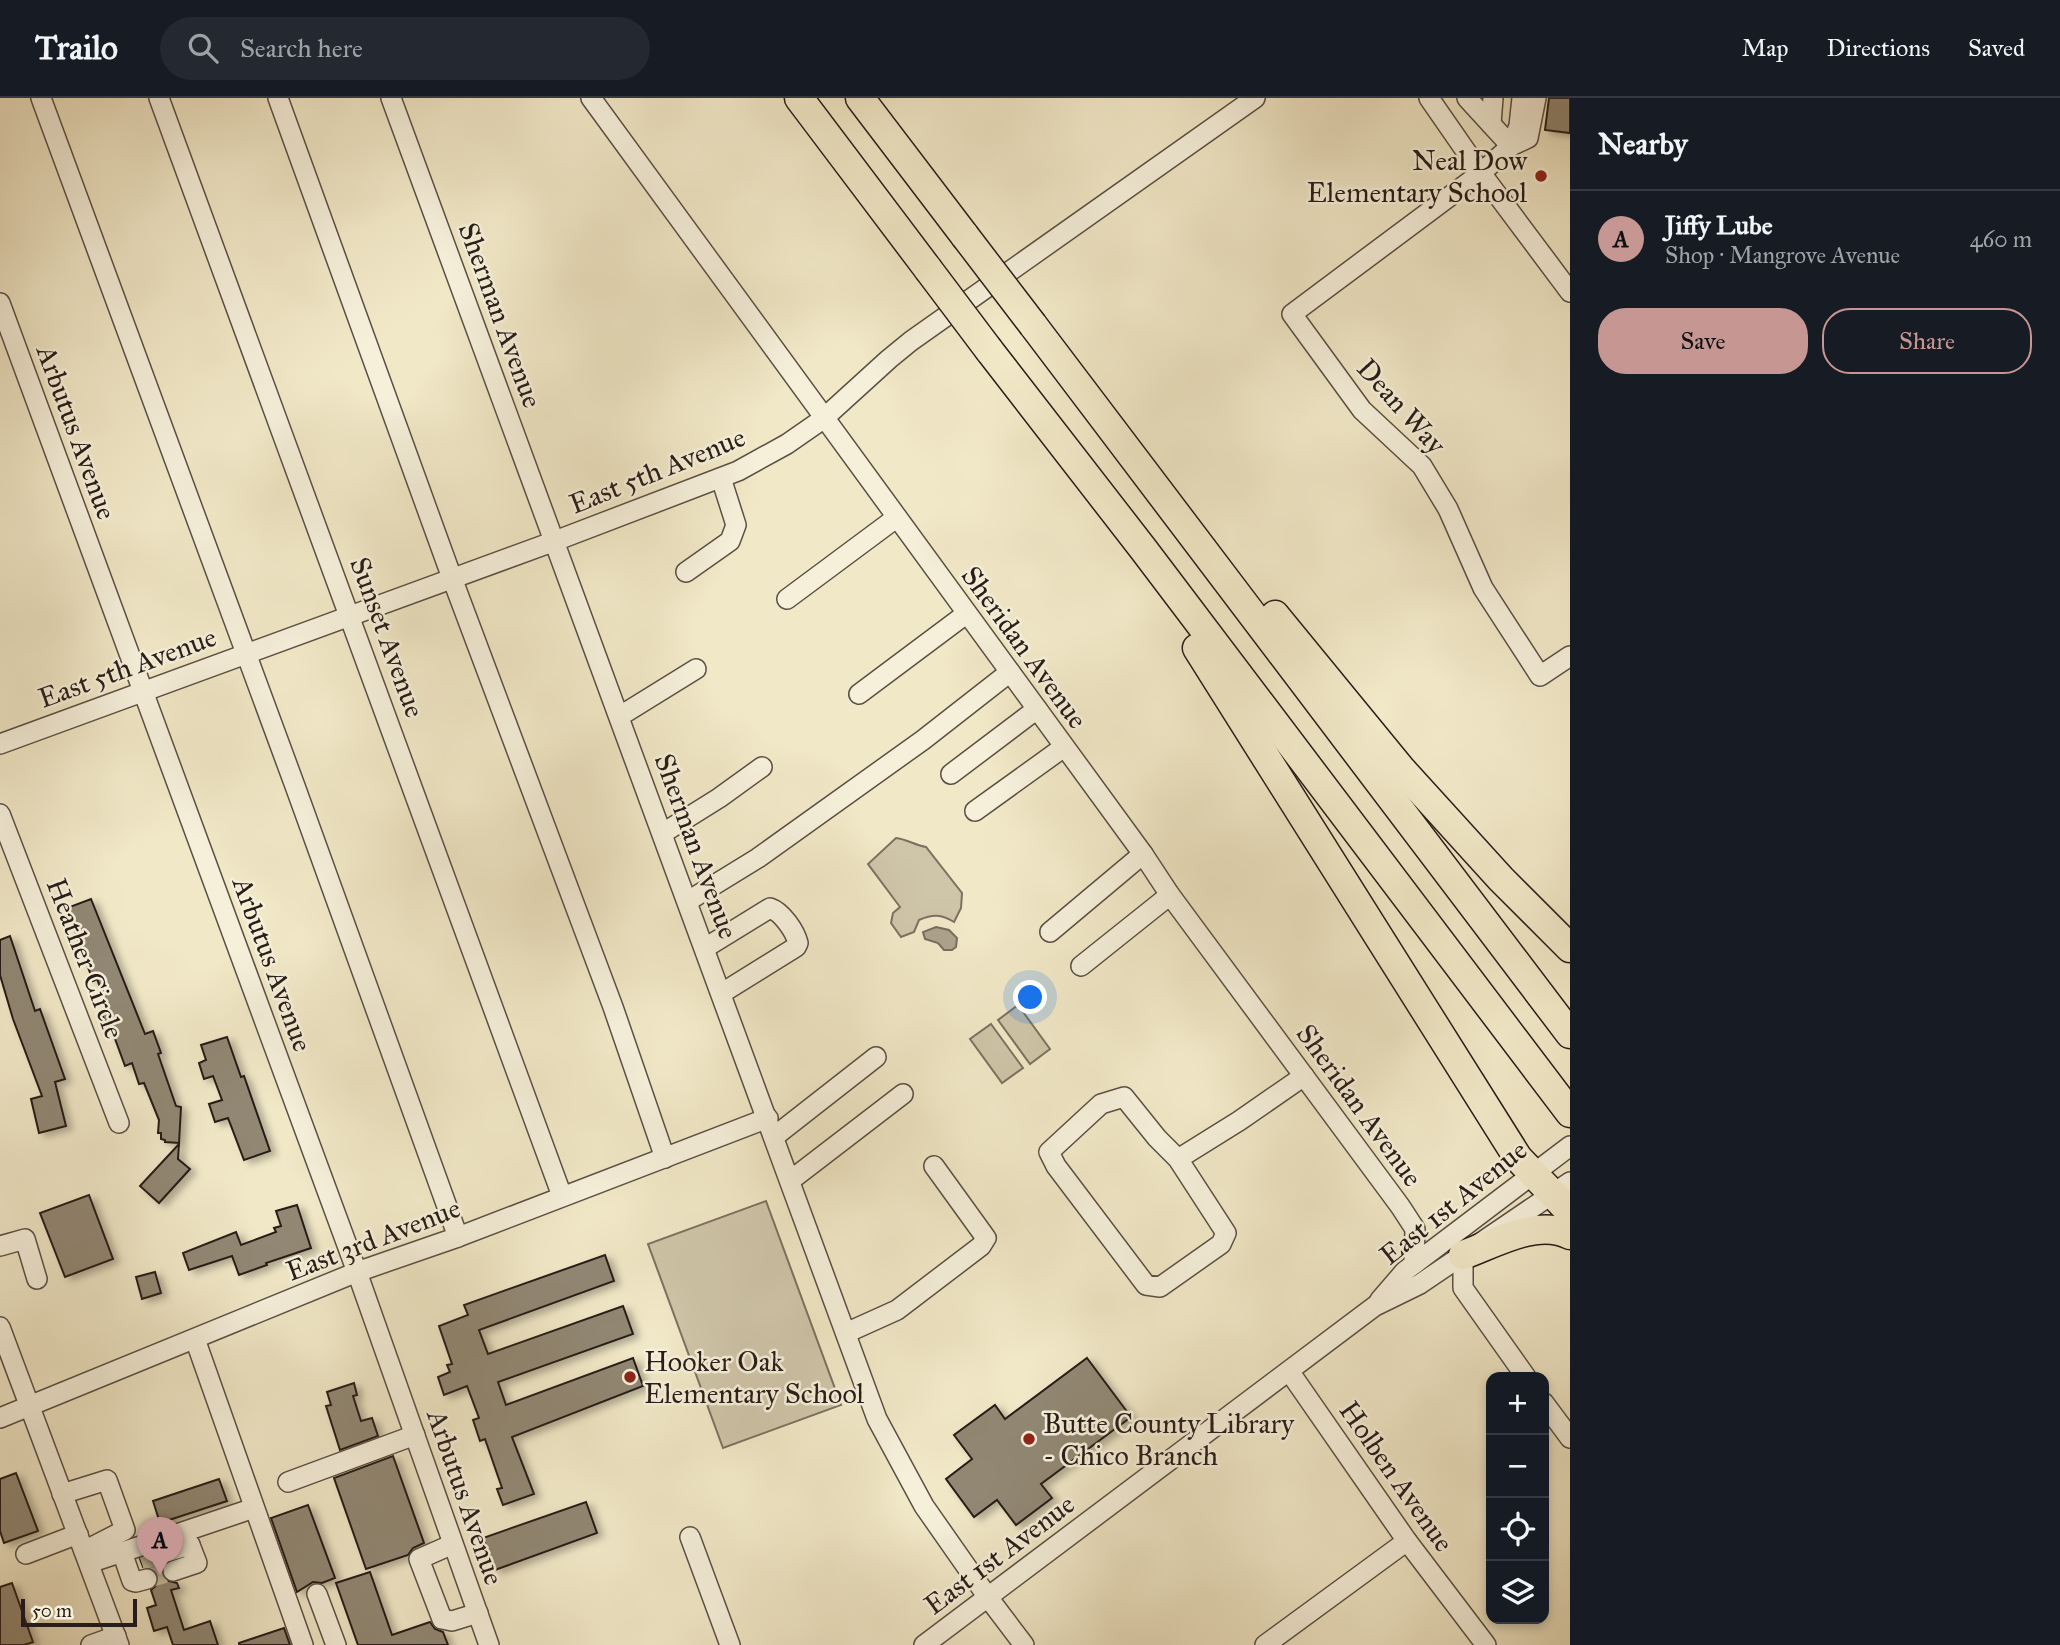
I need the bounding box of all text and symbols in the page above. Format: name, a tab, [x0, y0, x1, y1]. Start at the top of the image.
search box	[160, 17, 650, 80]
text: Trailo	[35, 28, 118, 68]
icon: search	[184, 29, 222, 67]
text: Search here	[240, 32, 363, 64]
text: Map	[1742, 33, 1789, 63]
text: Directions	[1827, 33, 1930, 63]
text: Saved	[1968, 33, 2025, 63]
text: Nearby	[1598, 126, 1688, 162]
place label: Neal Dow Elementary School	[1307, 143, 1528, 210]
marker: Neal Dow Elementary School	[1533, 168, 1549, 184]
text: Jiffy Lube	[1665, 209, 1773, 241]
street label: Sherman Avenue	[451, 218, 550, 412]
text: A	[1613, 225, 1629, 253]
text: 460 m	[1970, 225, 2032, 253]
text: Shop · Mangrove Avenue	[1665, 241, 1900, 269]
button: Save	[1598, 308, 1808, 374]
button: Share	[1822, 308, 2032, 374]
street label: Arbutus Avenue	[28, 339, 124, 524]
street label: Dean Way	[1350, 351, 1454, 462]
street label: East 5th Avenue	[564, 419, 750, 522]
street label: Sunset Avenue	[342, 552, 433, 722]
street label: Sheridan Avenue	[954, 559, 1095, 735]
street label: East 5th Avenue	[34, 619, 221, 716]
street label: Sherman Avenue	[647, 749, 746, 943]
street label: Arbutus Avenue	[224, 871, 320, 1056]
street label: Heather Circle	[39, 873, 132, 1043]
your location	[1013, 980, 1047, 1014]
street label: Sheridan Avenue	[1289, 1017, 1430, 1193]
street label: East 1st Avenue	[1373, 1132, 1534, 1272]
street label: East 3rd Avenue	[281, 1190, 465, 1289]
place label: Hooker Oak Elementary School	[644, 1344, 865, 1411]
marker: Hooker Oak Elementary School	[622, 1369, 638, 1385]
map controls	[1486, 1372, 1549, 1624]
button: +	[1486, 1372, 1549, 1435]
street label: Holben Avenue	[1332, 1394, 1461, 1558]
street label: Arbutus Avenue	[419, 1404, 512, 1589]
place label: Butte County Library - Chico Branch	[1043, 1406, 1295, 1473]
marker: Butte County Library - Chico Branch	[1021, 1431, 1037, 1447]
button: −	[1486, 1435, 1549, 1498]
street label: East 1st Avenue	[917, 1486, 1081, 1622]
button: locate	[1486, 1498, 1549, 1561]
pin: A	[137, 1517, 183, 1575]
button: layers	[1486, 1561, 1549, 1624]
scale bar	[21, 1596, 136, 1628]
text: 50 m	[32, 1599, 72, 1622]

